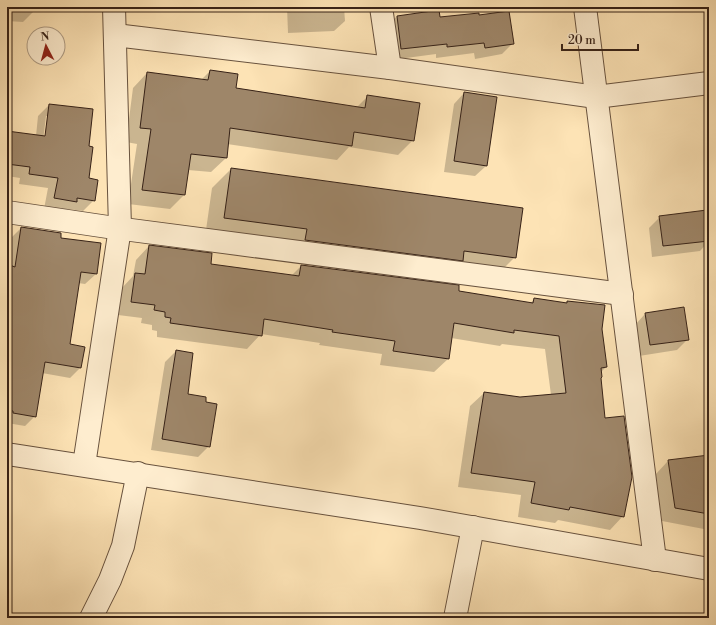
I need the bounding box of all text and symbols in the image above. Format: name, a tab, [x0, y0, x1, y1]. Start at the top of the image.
north arrow	[26, 26, 66, 66]
scale bar	[562, 26, 638, 52]
text: N	[40, 30, 50, 44]
text: 20 m	[568, 33, 596, 48]

